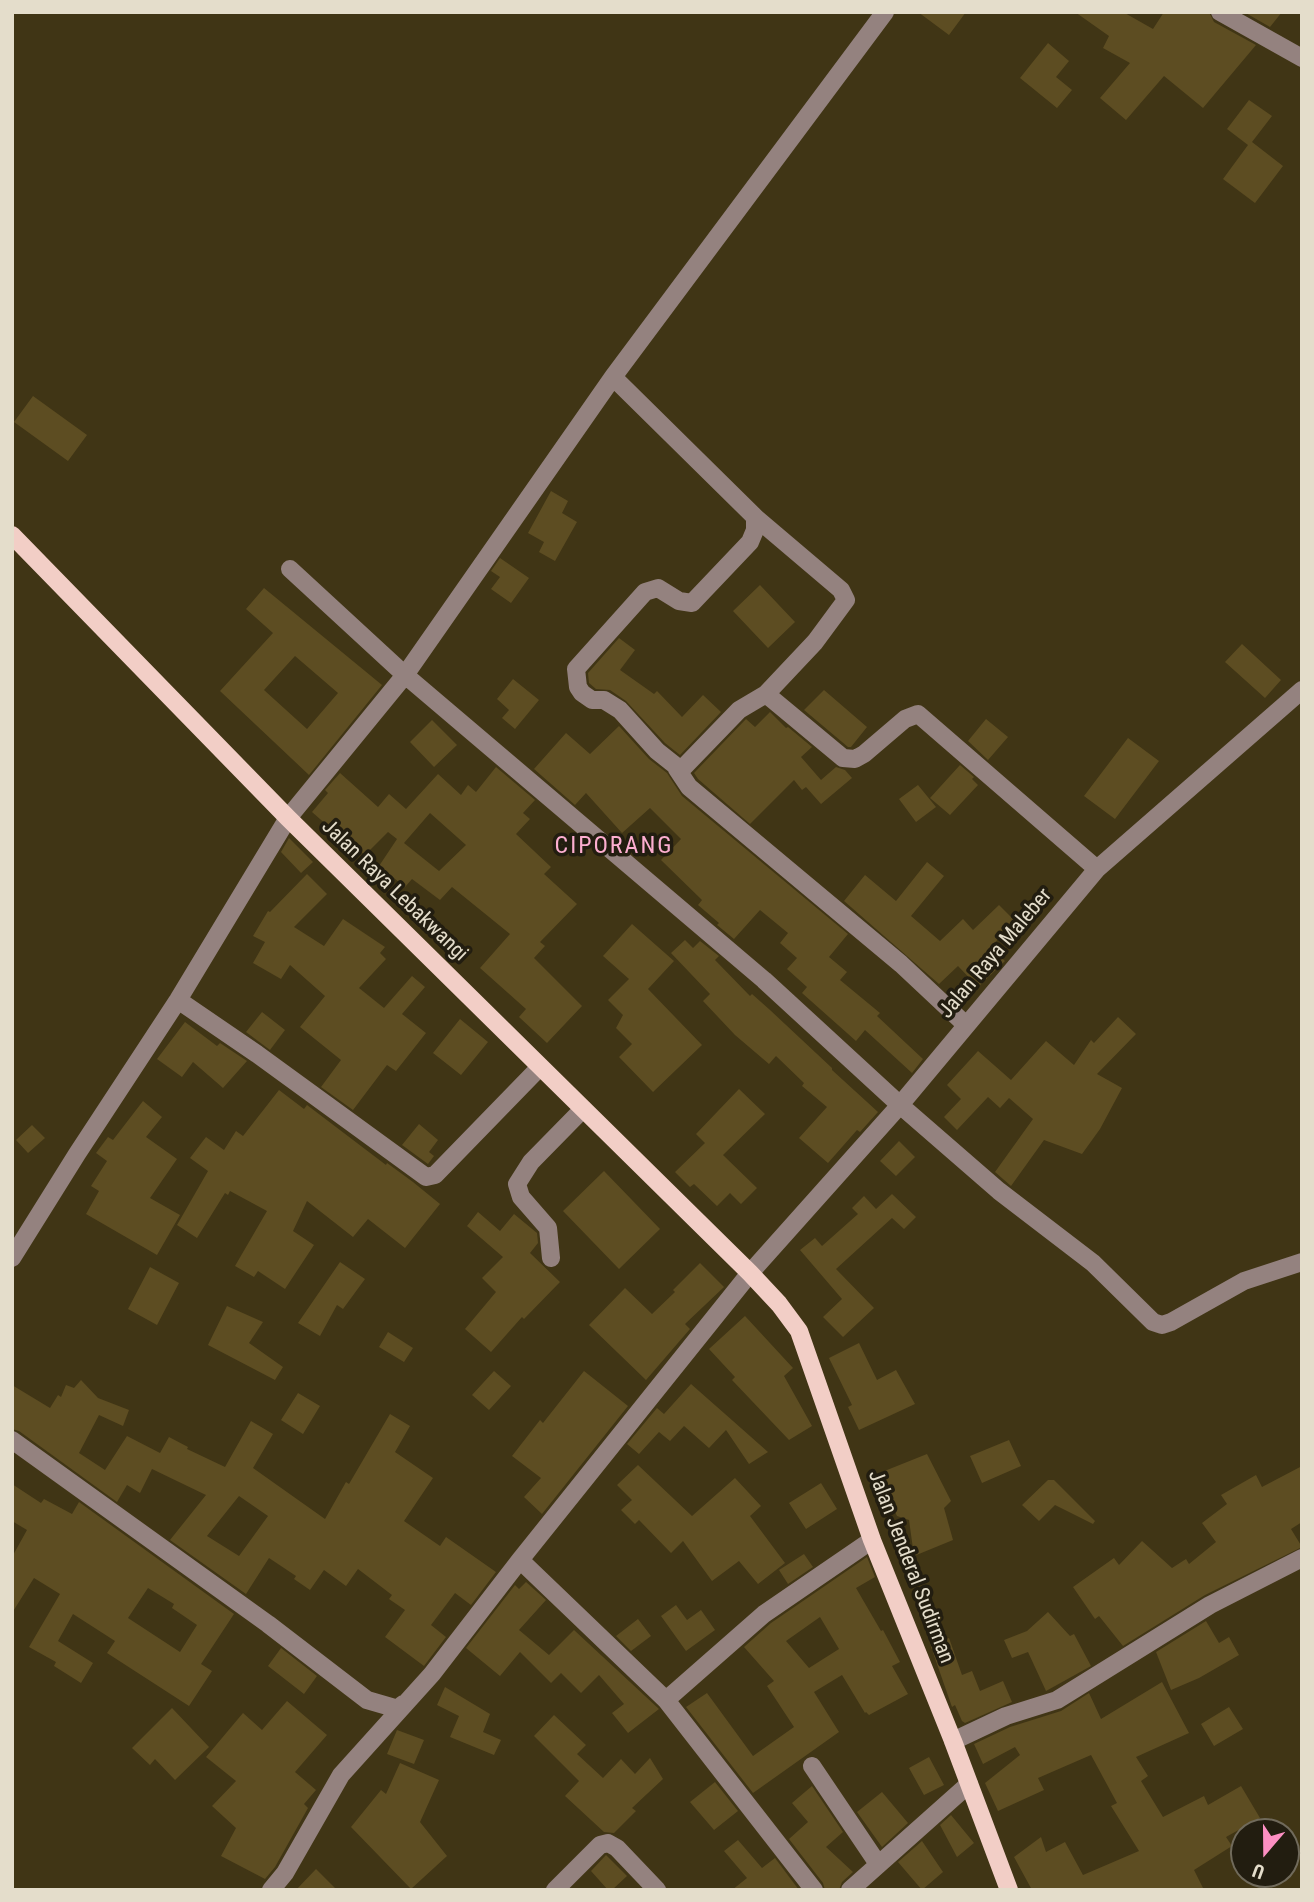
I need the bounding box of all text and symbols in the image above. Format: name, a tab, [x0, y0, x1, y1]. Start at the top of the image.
street label: Jalan Raya Lebakwangi	[316, 815, 472, 967]
district label: CIPORANG	[556, 833, 672, 861]
street label: Jalan Raya Maleber	[934, 884, 1058, 1024]
street label: Jalan Jenderal Sudirman	[862, 1467, 958, 1667]
north arrow	[1230, 1818, 1300, 1888]
text: U	[1249, 1859, 1267, 1884]

